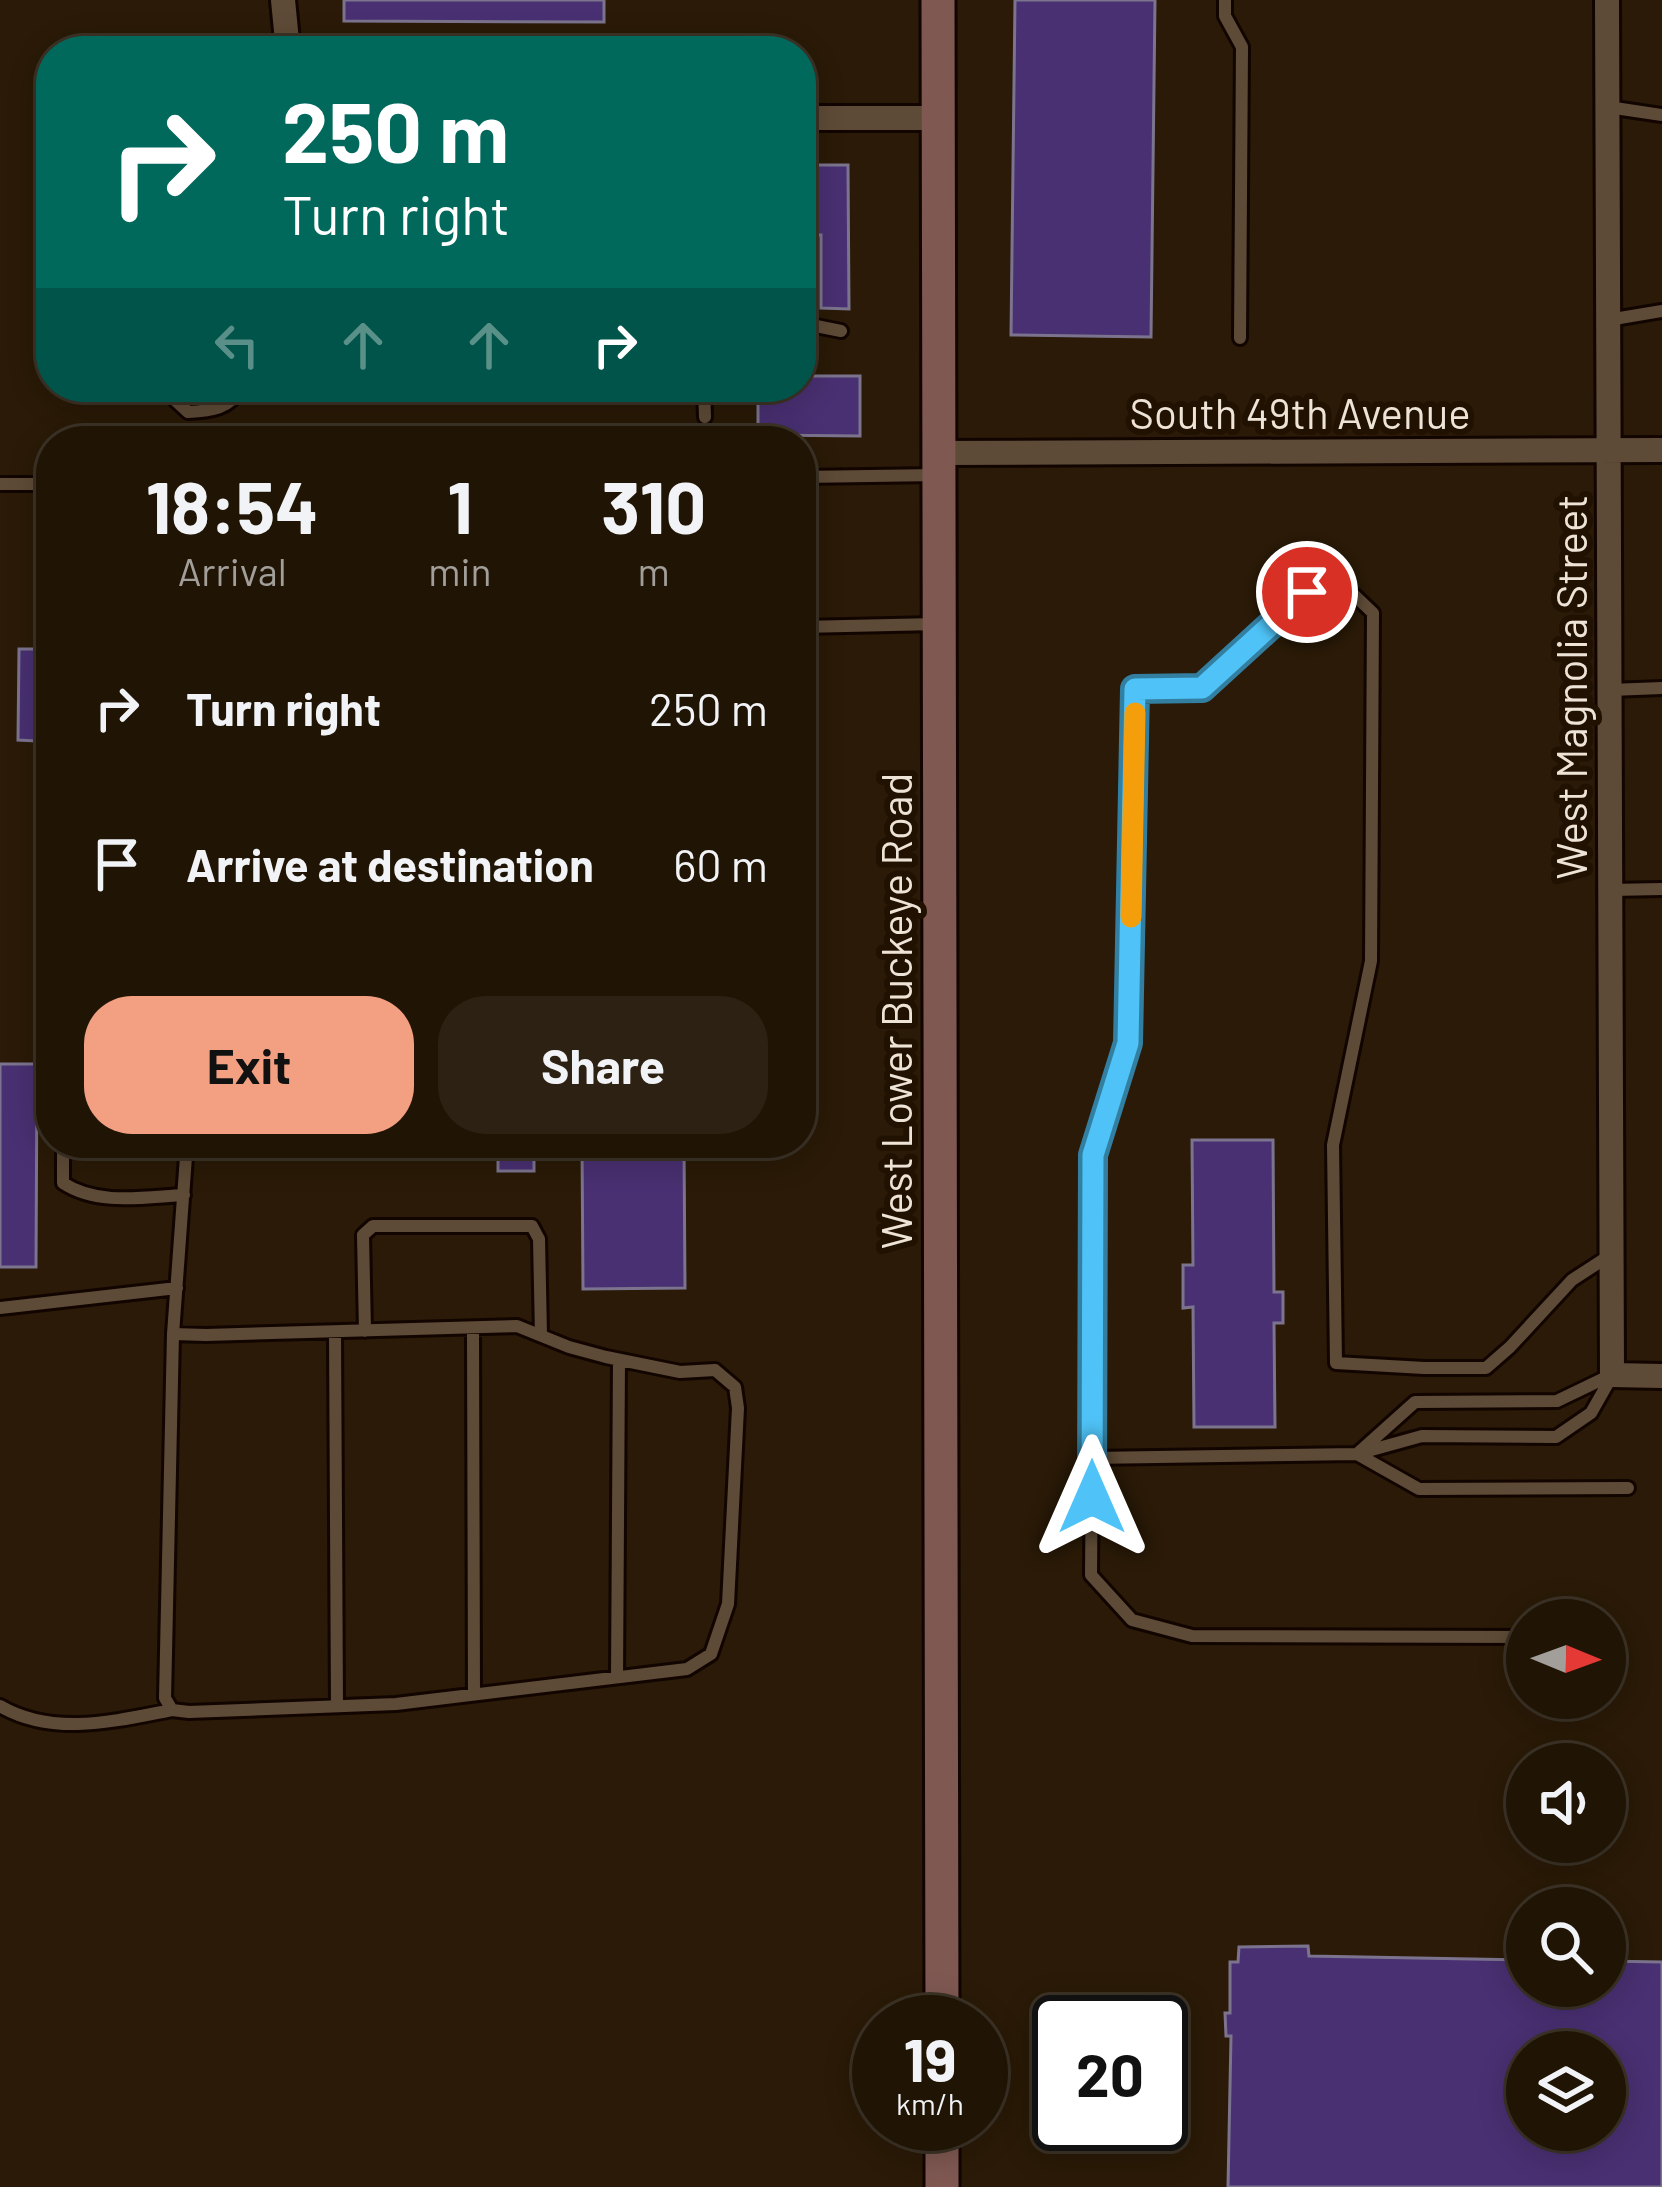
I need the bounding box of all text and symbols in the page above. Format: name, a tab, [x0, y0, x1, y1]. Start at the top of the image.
text: 250 m	[282, 79, 509, 180]
icon: right	[84, 84, 240, 240]
text: Turn right	[282, 181, 510, 246]
icon: left	[204, 312, 270, 378]
icon: ahead	[330, 312, 396, 378]
icon: ahead	[456, 312, 522, 378]
icon: right	[582, 312, 648, 378]
street label: South 49th Avenue	[1129, 387, 1471, 437]
text: 18:54	[146, 462, 319, 548]
text: 1	[447, 462, 473, 548]
text: 310	[601, 462, 706, 548]
street label: West Magnolia Street	[1545, 495, 1596, 879]
pin	[1256, 541, 1358, 643]
text: Arrival	[178, 547, 287, 594]
text: min	[428, 547, 492, 594]
text: m	[638, 547, 670, 594]
icon: arrive	[1274, 559, 1340, 625]
icon: right	[84, 675, 150, 741]
text: Turn right	[186, 681, 381, 735]
text: 250 m	[649, 681, 768, 735]
street label: West Lower Buckeye Road	[870, 773, 921, 1249]
icon: arrive	[84, 831, 150, 897]
text: Arrive at destination	[186, 837, 594, 891]
text: 60 m	[673, 837, 768, 891]
button: Exit	[84, 996, 414, 1134]
button: Share	[438, 996, 768, 1134]
position arrow	[1029, 1434, 1155, 1560]
north arrow	[1506, 1599, 1626, 1719]
map controls	[1506, 1599, 1626, 2151]
button: sound	[1506, 1743, 1626, 1863]
button: search	[1506, 1887, 1626, 2007]
speed limit sign: 20	[1032, 1995, 1188, 2151]
text: 19	[903, 2022, 957, 2094]
button: layers	[1506, 2031, 1626, 2151]
text: km/h	[896, 2085, 964, 2121]

